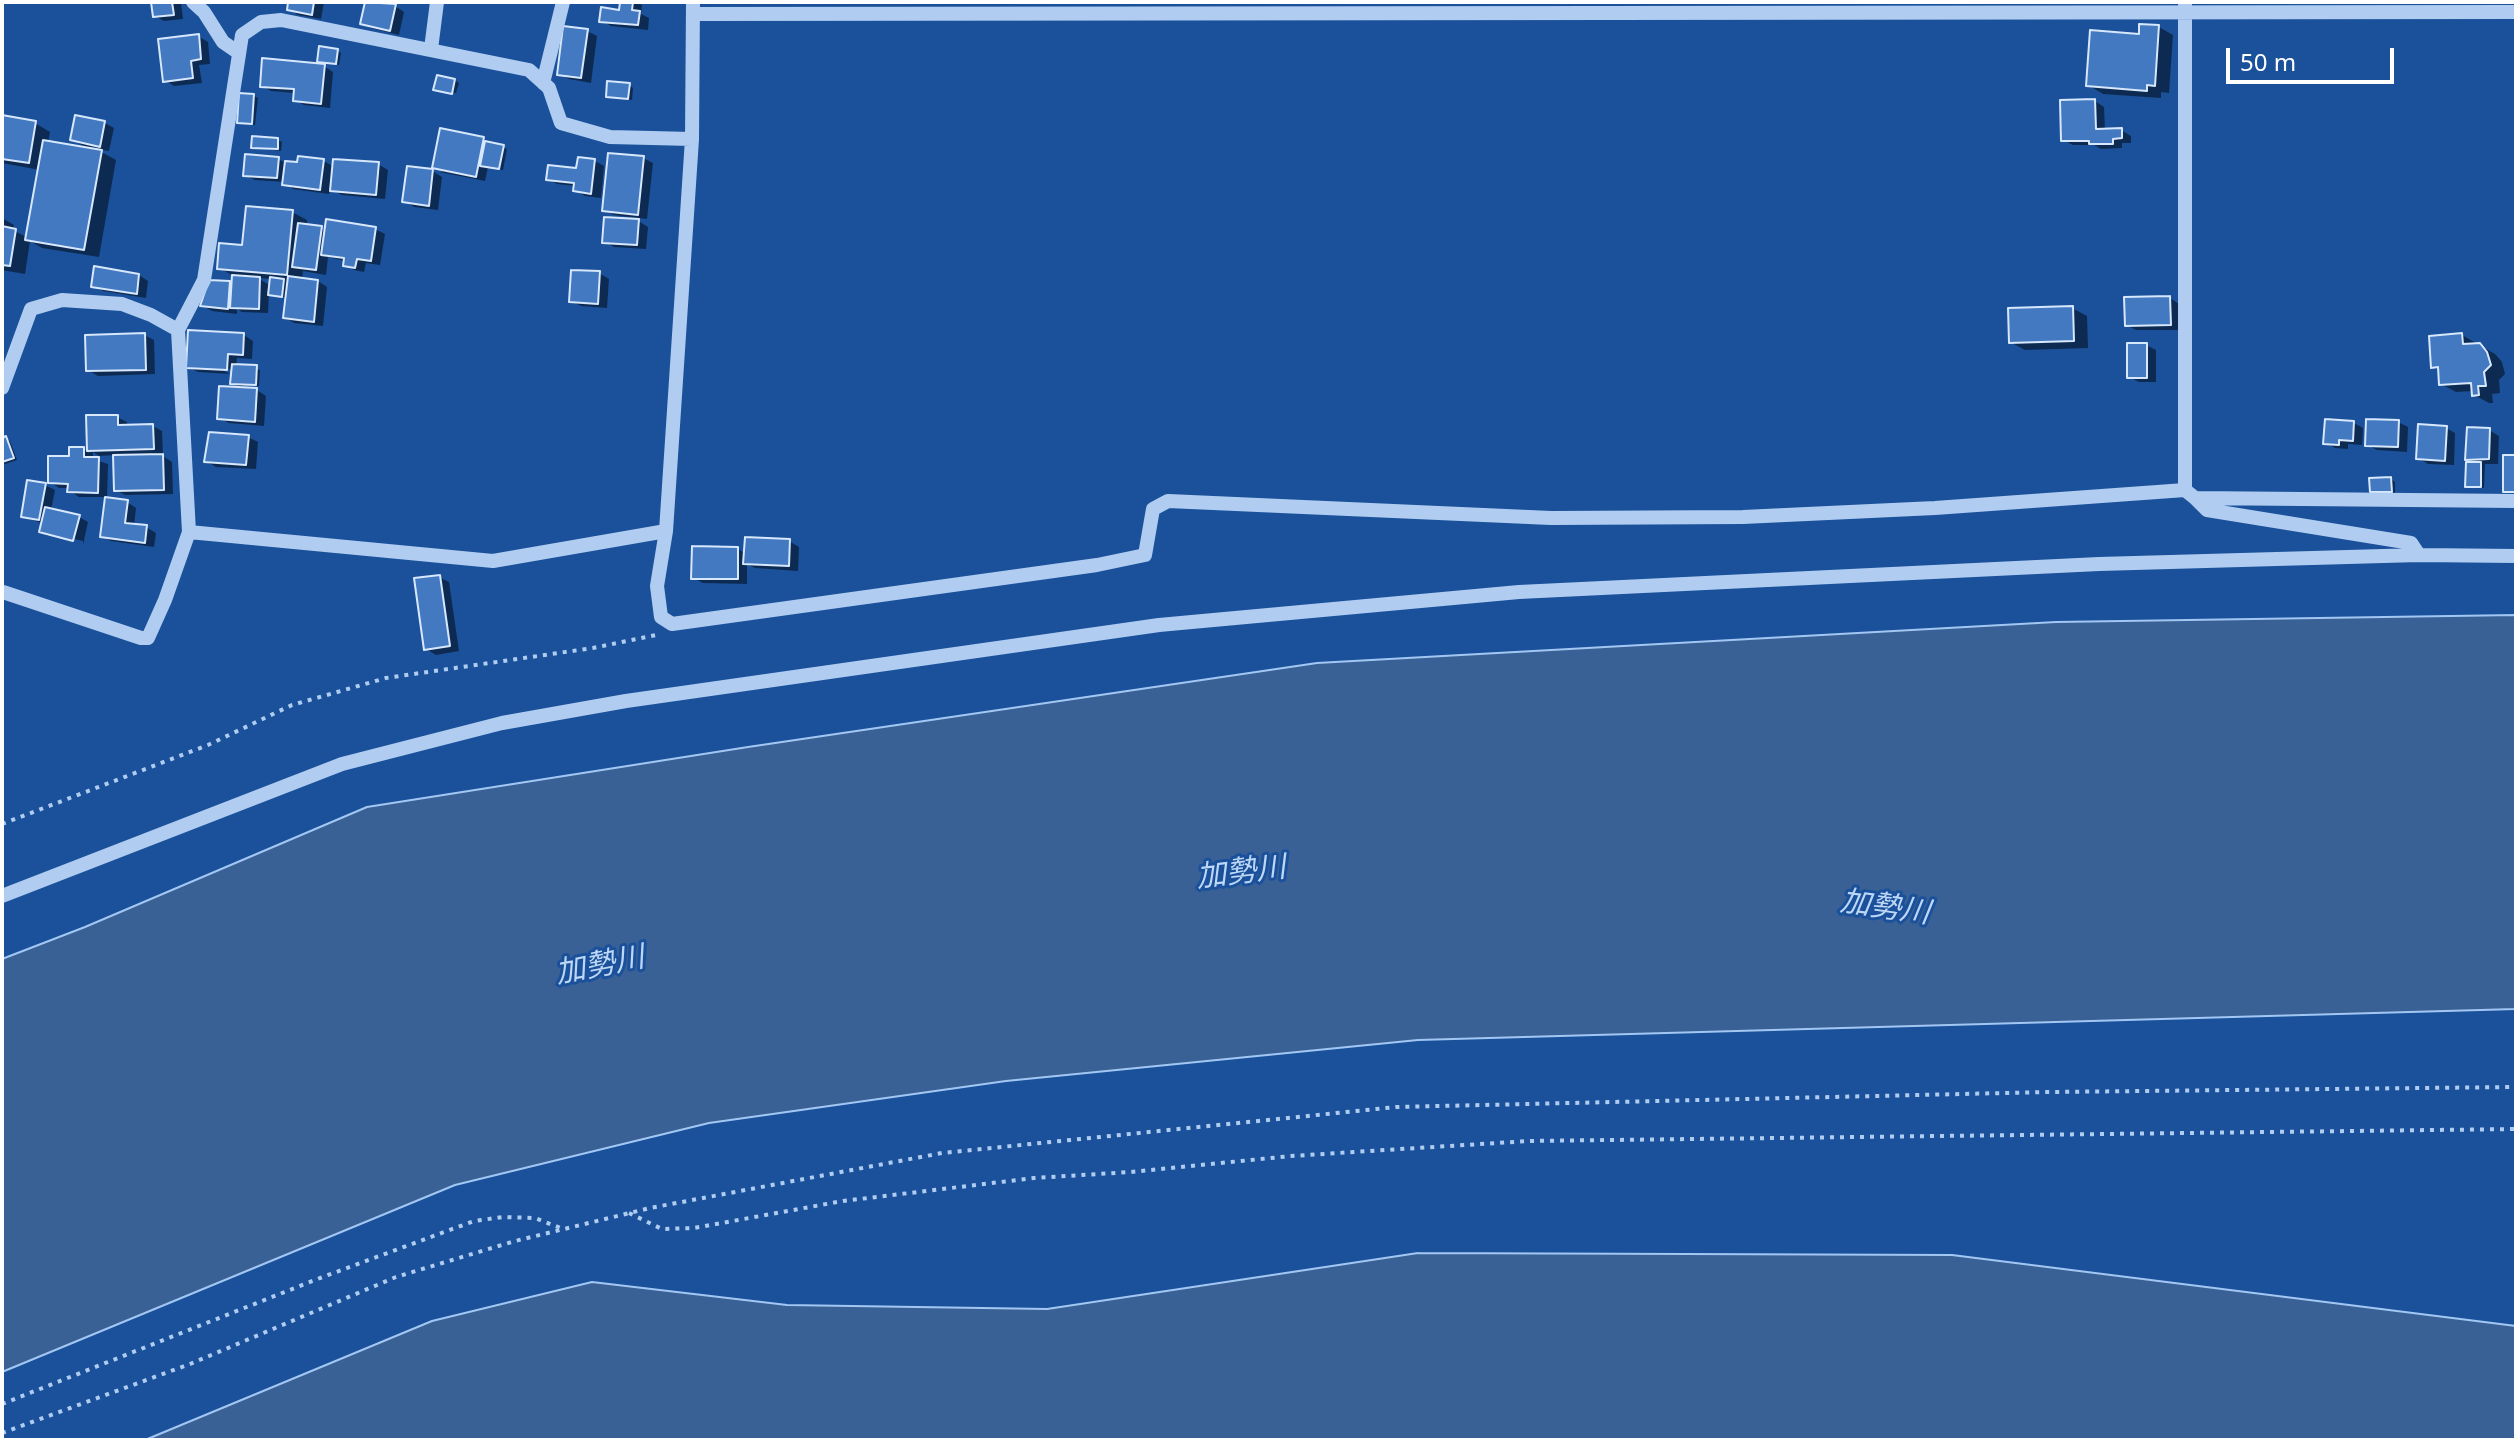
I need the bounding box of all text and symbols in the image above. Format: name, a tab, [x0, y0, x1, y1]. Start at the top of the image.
scale bar	[2230, 32, 2398, 82]
text: 50 m	[2240, 45, 2296, 78]
water label: 加勢川	[1194, 850, 1288, 896]
water label: 加勢川	[1838, 884, 1932, 932]
water label: 加勢川	[552, 940, 648, 992]

